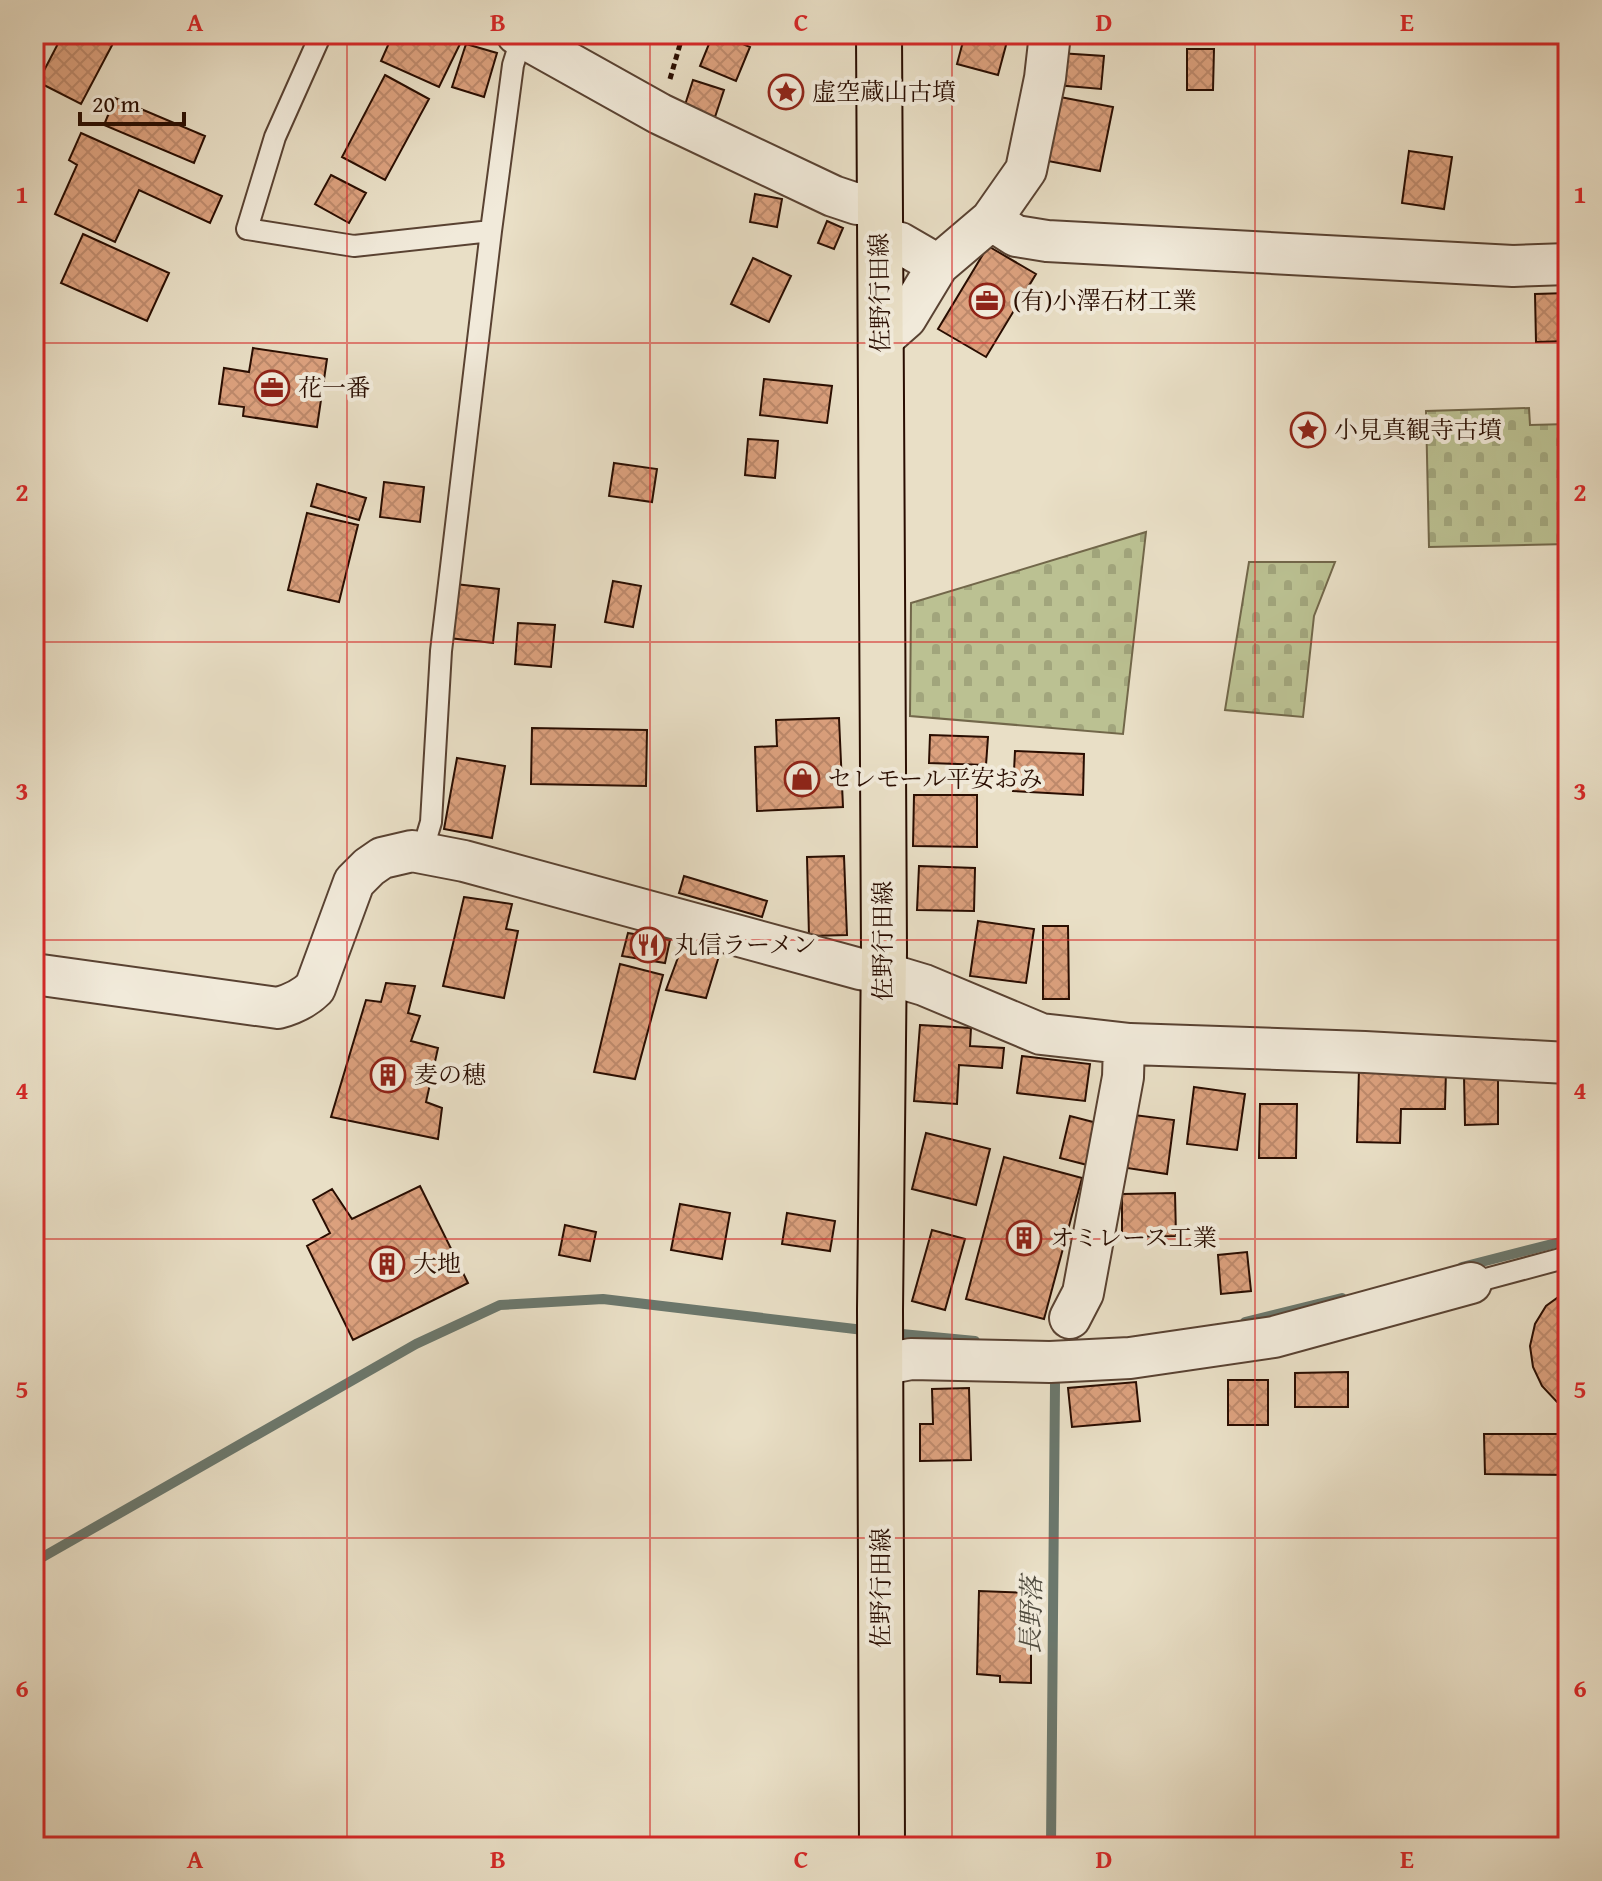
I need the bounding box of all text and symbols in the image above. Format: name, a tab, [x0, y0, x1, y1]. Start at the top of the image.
text: A	[187, 2, 204, 41]
text: B	[490, 2, 506, 41]
text: C	[794, 2, 808, 41]
text: D	[1096, 2, 1112, 41]
text: E	[1400, 2, 1414, 41]
place icon: 虚空蔵山古墳	[767, 73, 805, 111]
place label: 虚空蔵山古墳	[812, 74, 956, 109]
scale bar	[80, 76, 184, 126]
text: 20 m	[92, 86, 140, 121]
text: 1	[15, 174, 29, 213]
text: 1	[1573, 174, 1587, 213]
street label: 佐野行田線	[861, 233, 898, 353]
office icon: (有)小澤石材工業	[968, 282, 1006, 320]
place label: (有)小澤石材工業	[1013, 283, 1196, 318]
office icon: 花一番	[253, 369, 291, 407]
place label: 花一番	[298, 370, 370, 405]
place icon: 小見真観寺古墳	[1289, 411, 1327, 449]
place label: 小見真観寺古墳	[1334, 412, 1502, 447]
text: 2	[15, 472, 29, 511]
text: 2	[1573, 472, 1587, 511]
shop icon: セレモール平安おみ	[783, 760, 821, 798]
place label: セレモール平安おみ	[828, 761, 1043, 796]
text: 3	[15, 771, 29, 810]
text: 3	[1573, 771, 1587, 810]
street label: 佐野行田線	[865, 881, 900, 1001]
restaurant icon: 丸信ラーメン	[629, 926, 667, 964]
place label: 丸信ラーメン	[674, 927, 817, 962]
building icon: 麦の穂	[369, 1056, 407, 1094]
place label: 麦の穂	[414, 1057, 486, 1092]
text: 4	[15, 1070, 29, 1109]
text: 4	[1573, 1070, 1587, 1109]
building icon: オミレース工業	[1005, 1219, 1043, 1257]
place label: オミレース工業	[1050, 1220, 1217, 1255]
building icon: 大地	[368, 1245, 406, 1283]
place label: 大地	[413, 1246, 461, 1281]
text: 5	[15, 1369, 29, 1408]
text: 5	[1573, 1369, 1587, 1408]
street label: 佐野行田線	[863, 1528, 898, 1648]
water label: 長野落	[1010, 1572, 1051, 1654]
text: 6	[15, 1668, 29, 1707]
text: 6	[1573, 1668, 1587, 1707]
text: A	[187, 1839, 204, 1878]
text: B	[490, 1839, 506, 1878]
text: C	[794, 1839, 808, 1878]
text: D	[1096, 1839, 1112, 1878]
text: E	[1400, 1839, 1414, 1878]

